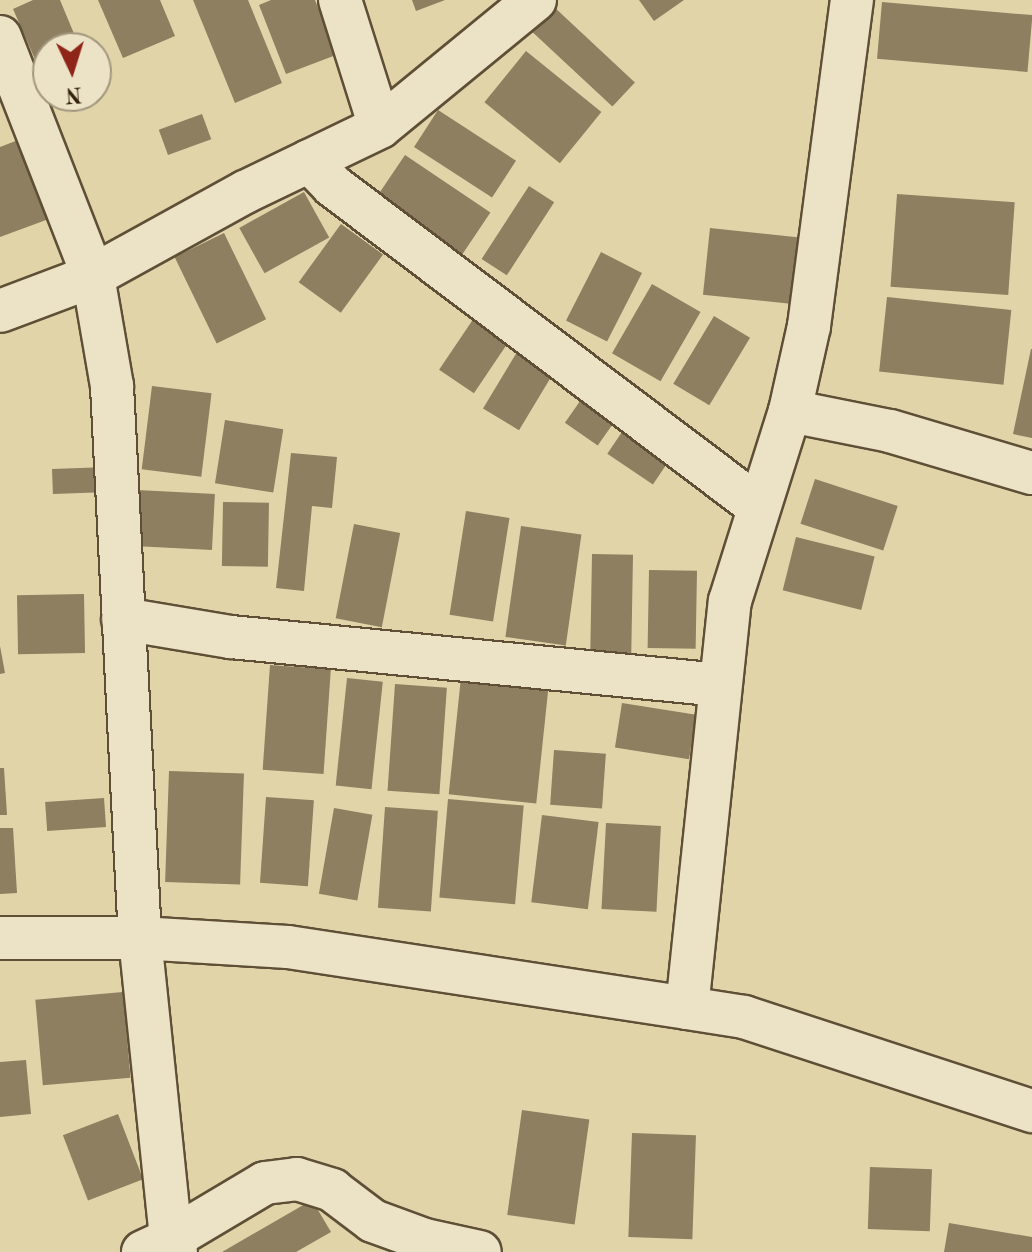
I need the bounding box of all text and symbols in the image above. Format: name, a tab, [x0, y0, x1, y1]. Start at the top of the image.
north arrow	[32, 32, 112, 112]
text: N	[64, 82, 83, 106]

